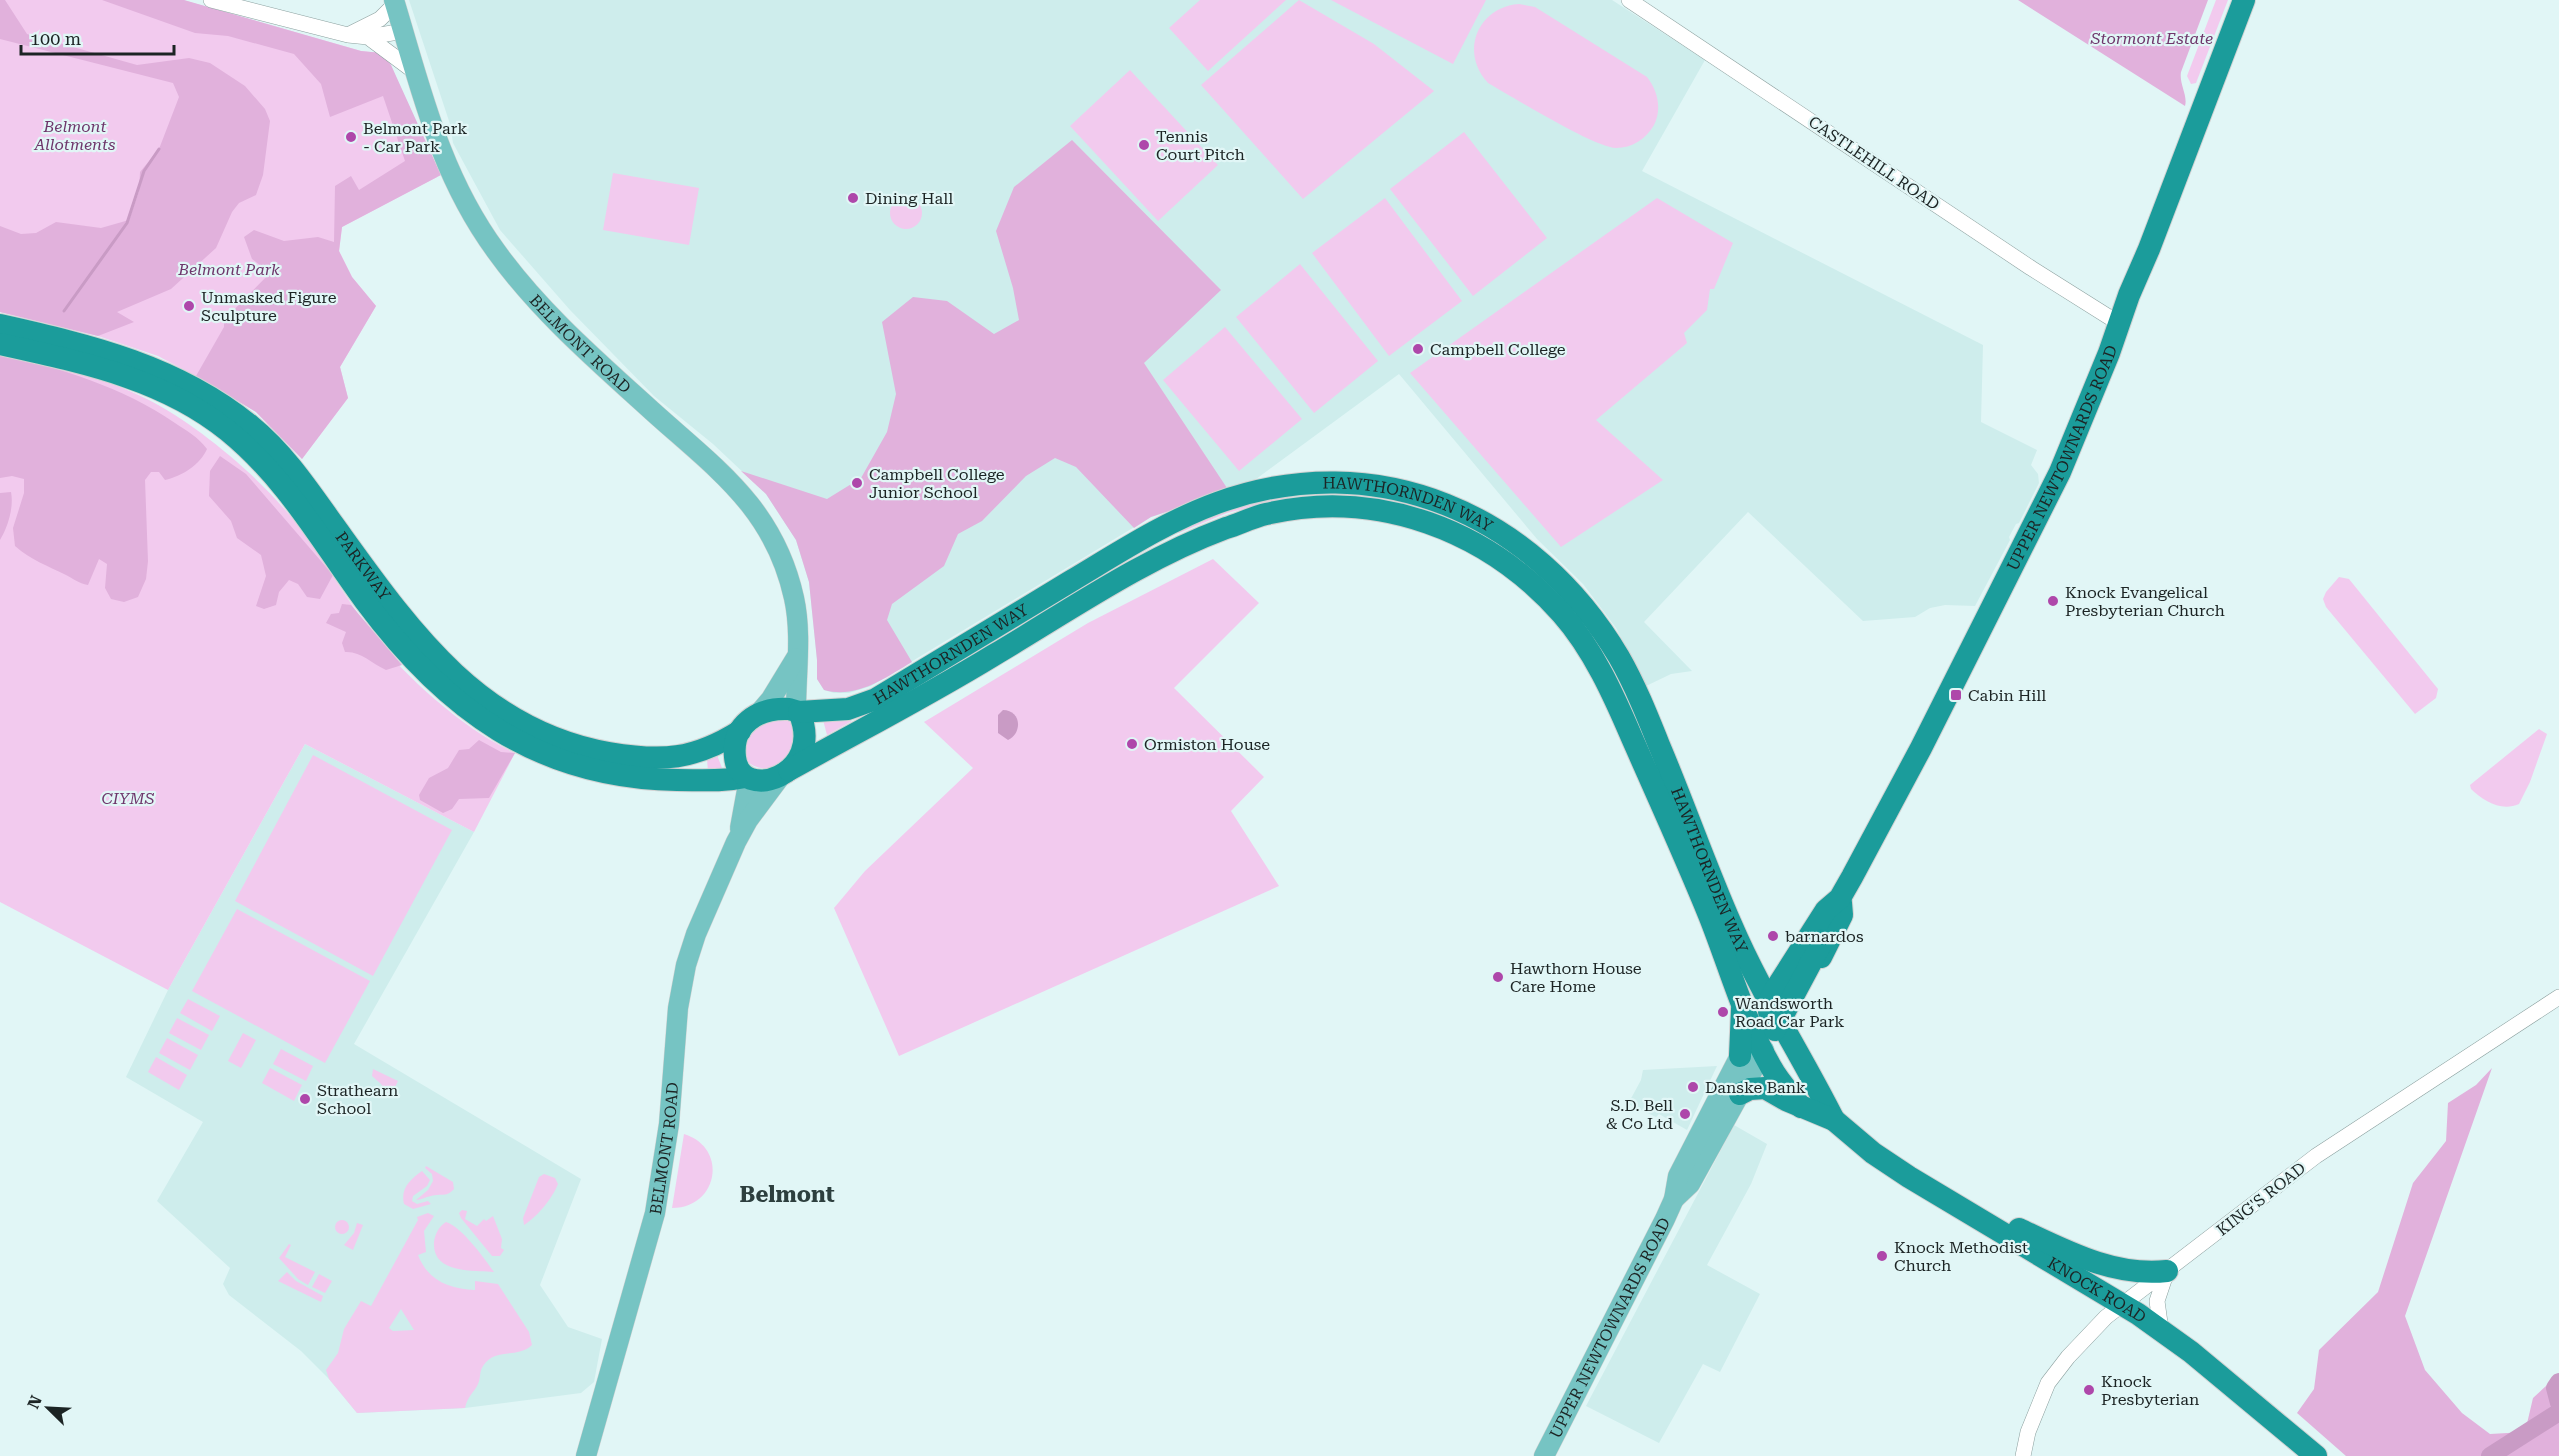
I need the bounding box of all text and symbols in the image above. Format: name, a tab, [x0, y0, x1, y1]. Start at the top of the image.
scale bar	[21, 18, 174, 56]
text: 100 m	[30, 28, 81, 49]
park label: Stormont Estate	[2090, 29, 2213, 48]
street label: CASTLEHILL ROAD	[1805, 112, 1943, 214]
park label: Belmont Allotments	[34, 117, 115, 154]
place label: Belmont Park - Car Park	[363, 119, 467, 156]
place label: Tennis Court Pitch	[1156, 127, 1245, 164]
marker: Belmont Park - Car Park	[344, 130, 358, 144]
marker: Tennis Court Pitch	[1137, 138, 1151, 152]
place label: Dining Hall	[865, 189, 953, 208]
marker: Dining Hall	[846, 191, 860, 205]
park label: Belmont Park	[177, 260, 280, 279]
place label: Unmasked Figure Sculpture	[201, 288, 337, 325]
street label: BELMONT ROAD	[526, 290, 635, 397]
marker: Unmasked Figure Sculpture	[182, 299, 196, 313]
place label: Campbell College	[1430, 340, 1566, 359]
marker: Campbell College	[1411, 342, 1425, 356]
street label: UPPER NEWTOWNARDS ROAD	[2002, 342, 2121, 574]
place label: Campbell College Junior School	[869, 465, 1005, 502]
street label: HAWTHORNDEN WAY	[1322, 473, 1496, 535]
marker: Campbell College Junior School	[850, 476, 864, 490]
street label: PARKWAY	[332, 528, 395, 604]
place label: Knock Evangelical Presbyterian Church	[2065, 583, 2225, 620]
marker: Knock Evangelical Presbyterian Church	[2046, 594, 2060, 608]
street label: HAWTHORNDEN WAY	[870, 600, 1031, 708]
place label: Cabin Hill	[1968, 686, 2046, 705]
marker: Cabin Hill	[1949, 688, 1963, 702]
place label: Ormiston House	[1144, 735, 1270, 754]
marker: Ormiston House	[1125, 737, 1139, 751]
street label: HAWTHORNDEN WAY	[1668, 784, 1752, 956]
park label: CIYMS	[102, 789, 155, 808]
place label: barnardos	[1785, 927, 1864, 946]
marker: barnardos	[1766, 929, 1780, 943]
place label: Hawthorn House Care Home	[1510, 959, 1642, 996]
marker: Hawthorn House Care Home	[1491, 970, 1505, 984]
place label: Wandsworth Road Car Park	[1735, 994, 1844, 1031]
marker: Wandsworth Road Car Park	[1716, 1005, 1730, 1019]
place label: Danske Bank	[1705, 1078, 1806, 1097]
marker: Danske Bank	[1686, 1080, 1700, 1094]
place label: Strathearn School	[317, 1081, 398, 1118]
street label: BELMONT ROAD	[645, 1081, 682, 1216]
marker: Strathearn School	[298, 1092, 312, 1106]
place label: S.D. Bell & Co Ltd	[1606, 1096, 1673, 1133]
marker: S.D. Bell & Co Ltd	[1678, 1107, 1692, 1121]
street label: KING'S ROAD	[2213, 1158, 2309, 1240]
district label: Belmont	[739, 1182, 835, 1207]
street label: UPPER NEWTOWNARDS ROAD	[1545, 1214, 1674, 1441]
place label: Knock Methodist Church	[1894, 1238, 2028, 1275]
marker: Knock Methodist Church	[1875, 1249, 1889, 1263]
street label: KNOCK ROAD	[2044, 1253, 2150, 1326]
place label: Knock Presbyterian	[2101, 1372, 2199, 1409]
north arrow	[18, 1378, 78, 1438]
marker: Knock Presbyterian	[2082, 1383, 2096, 1397]
text: N	[24, 1393, 46, 1412]

